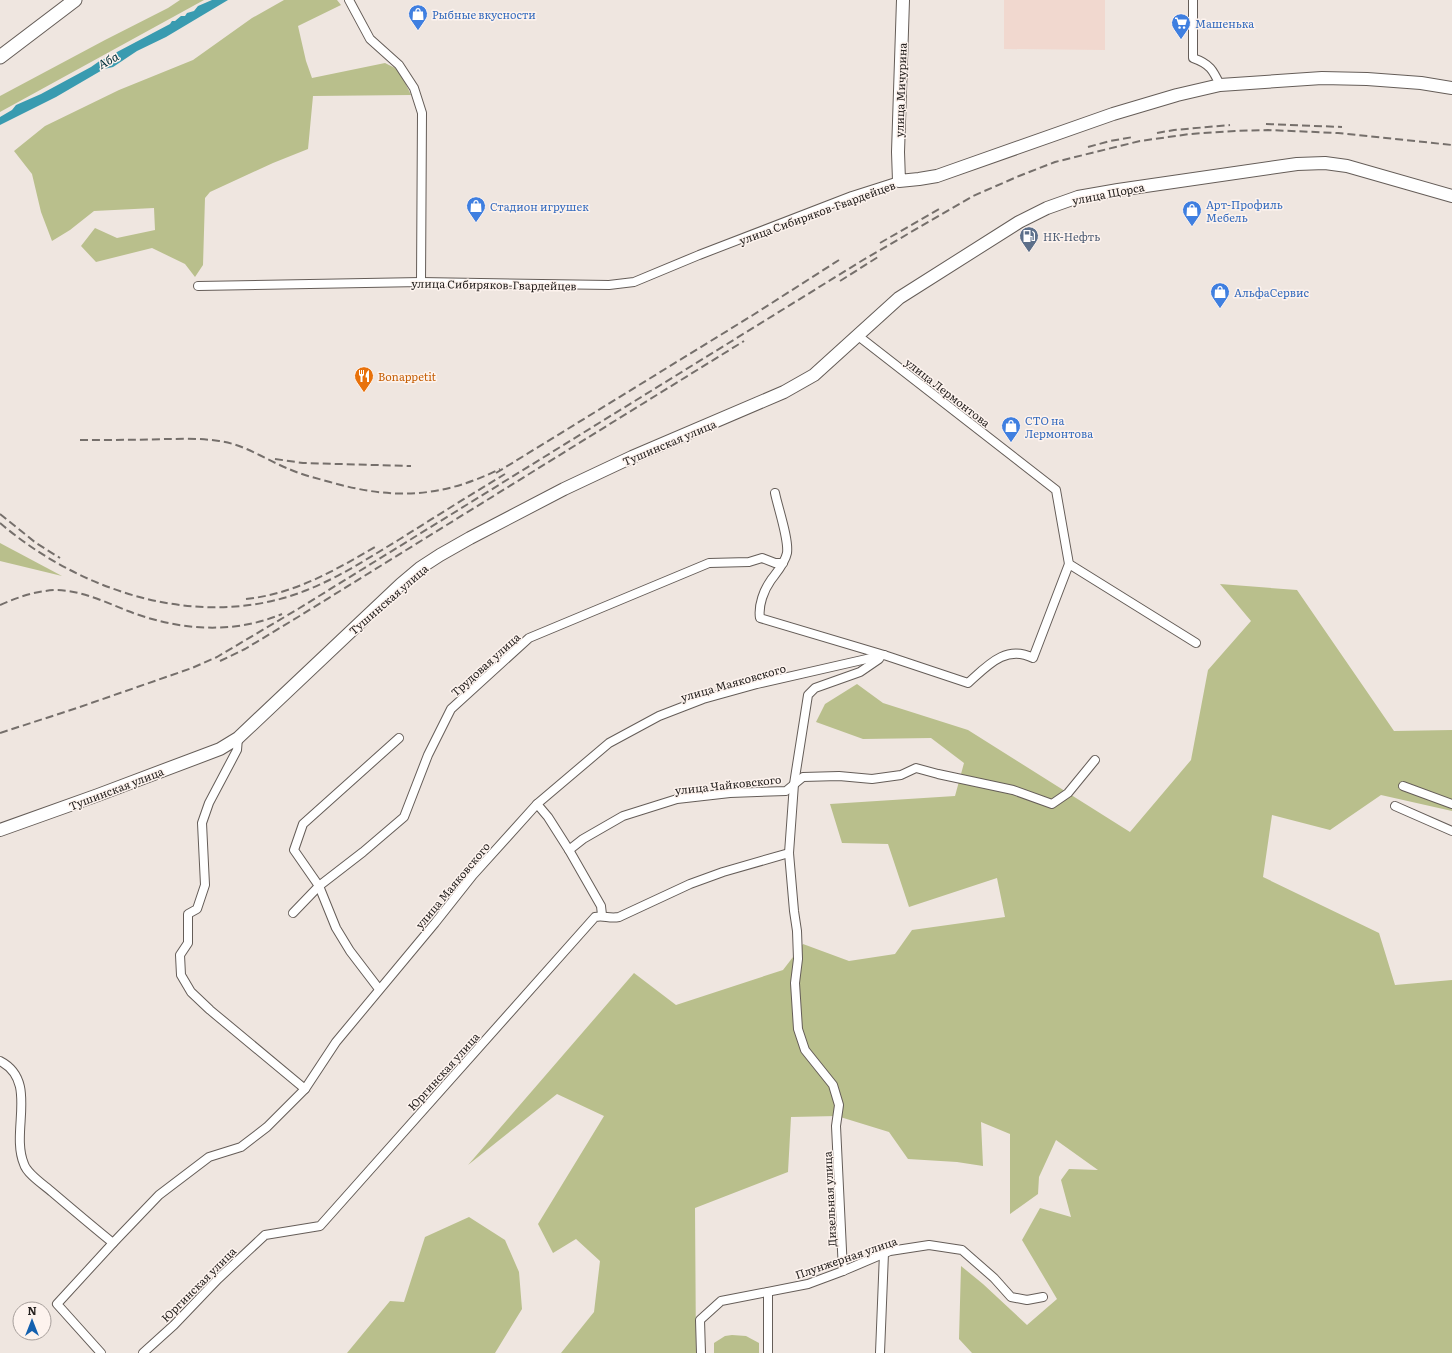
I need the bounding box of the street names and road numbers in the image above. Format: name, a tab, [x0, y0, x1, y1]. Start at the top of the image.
street label: улица Мичурина	[890, 42, 910, 138]
street label: улица Сибиряков-Гвардейцев	[737, 176, 897, 248]
street label: улица Щорса	[1070, 178, 1146, 208]
street label: улица Сибиряков-Гвардейцев	[411, 275, 577, 293]
street label: улица Лермонтова	[902, 354, 994, 430]
street label: Тушинская улица	[620, 415, 718, 469]
street label: Тушинская улица	[345, 560, 431, 638]
street label: Трудовая улица	[447, 629, 523, 699]
street label: улица Маяковского	[679, 659, 787, 705]
street label: Тушинская улица	[66, 763, 166, 813]
street label: улица Чайковского	[674, 770, 782, 798]
street label: улица Маяковского	[411, 838, 493, 932]
street label: Юргинская улица	[404, 1028, 482, 1114]
street label: Дизельная улица	[819, 1151, 839, 1247]
street label: Плунжерная улица	[793, 1232, 899, 1282]
street label: Юргинская улица	[157, 1243, 239, 1325]

